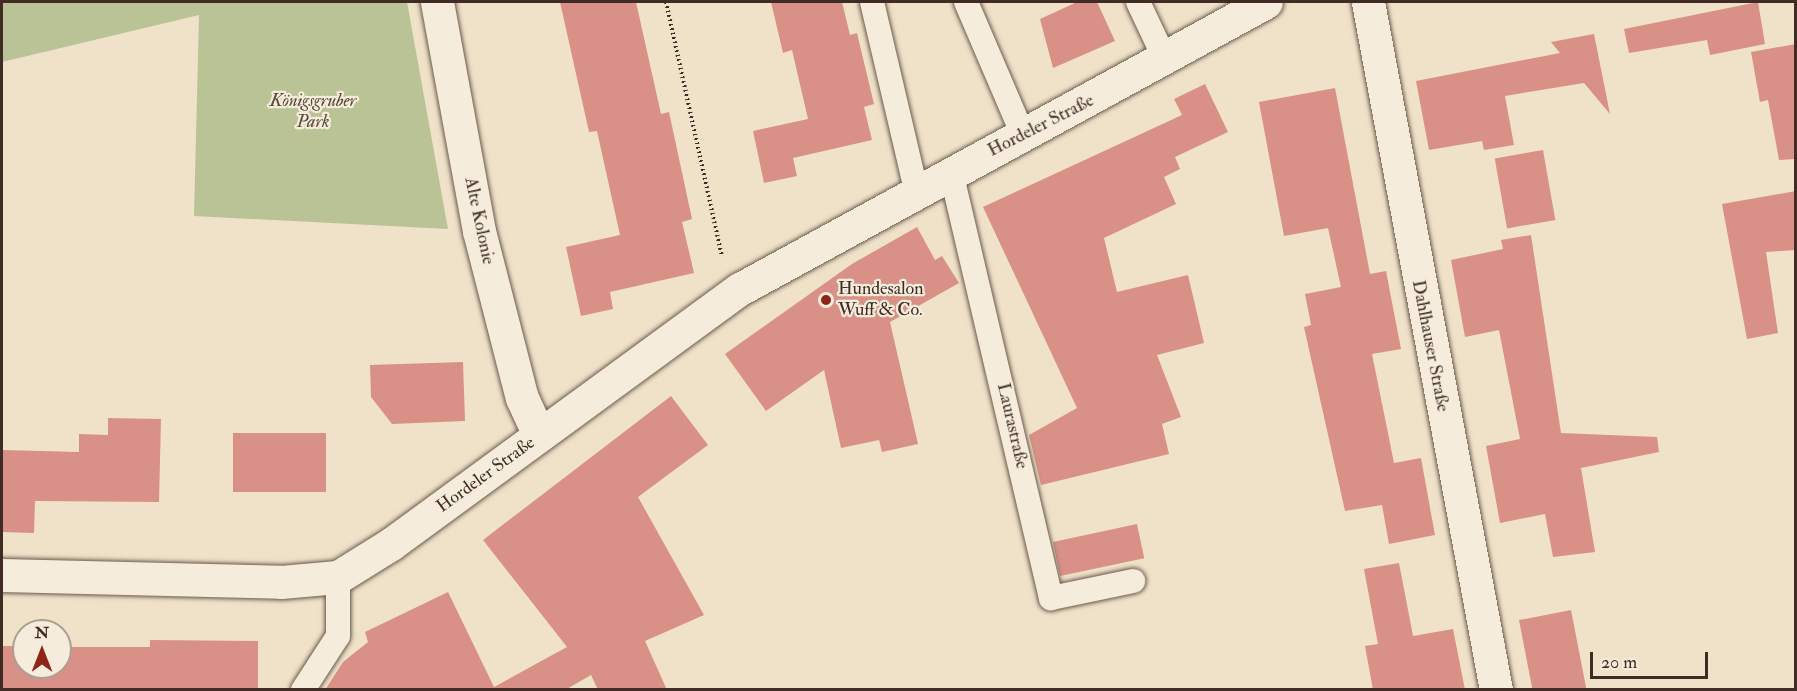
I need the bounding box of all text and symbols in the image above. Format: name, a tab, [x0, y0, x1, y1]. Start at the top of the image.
street label: Hordeler Straße	[984, 90, 1098, 162]
park label: Königsgruber Park	[270, 91, 356, 134]
street label: Alte Kolonie	[459, 175, 499, 267]
street label: Dahlhauser Straße	[1407, 278, 1453, 414]
place label: Hundesalon Wuff & Co.	[838, 279, 924, 322]
marker: Hundesalon Wuff & Co.	[819, 293, 833, 307]
street label: Laurastraße	[992, 381, 1032, 471]
street label: Hordeler Straße	[433, 432, 539, 518]
north arrow	[12, 619, 72, 679]
text: N	[35, 623, 49, 643]
scale bar	[1593, 640, 1712, 678]
text: 20 m	[1601, 651, 1637, 674]

